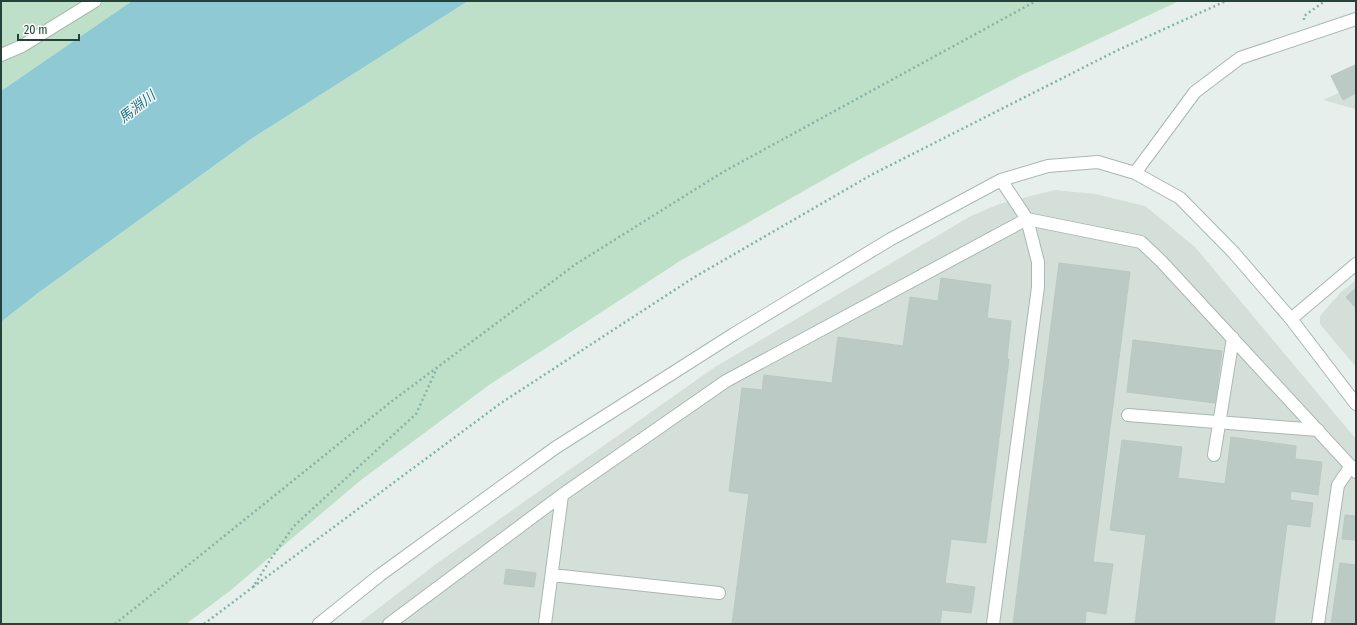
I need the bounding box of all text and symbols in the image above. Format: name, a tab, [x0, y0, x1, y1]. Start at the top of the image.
scale bar	[18, 16, 79, 42]
text: 20 m	[24, 23, 48, 37]
water label: 馬淵川	[115, 86, 160, 127]

